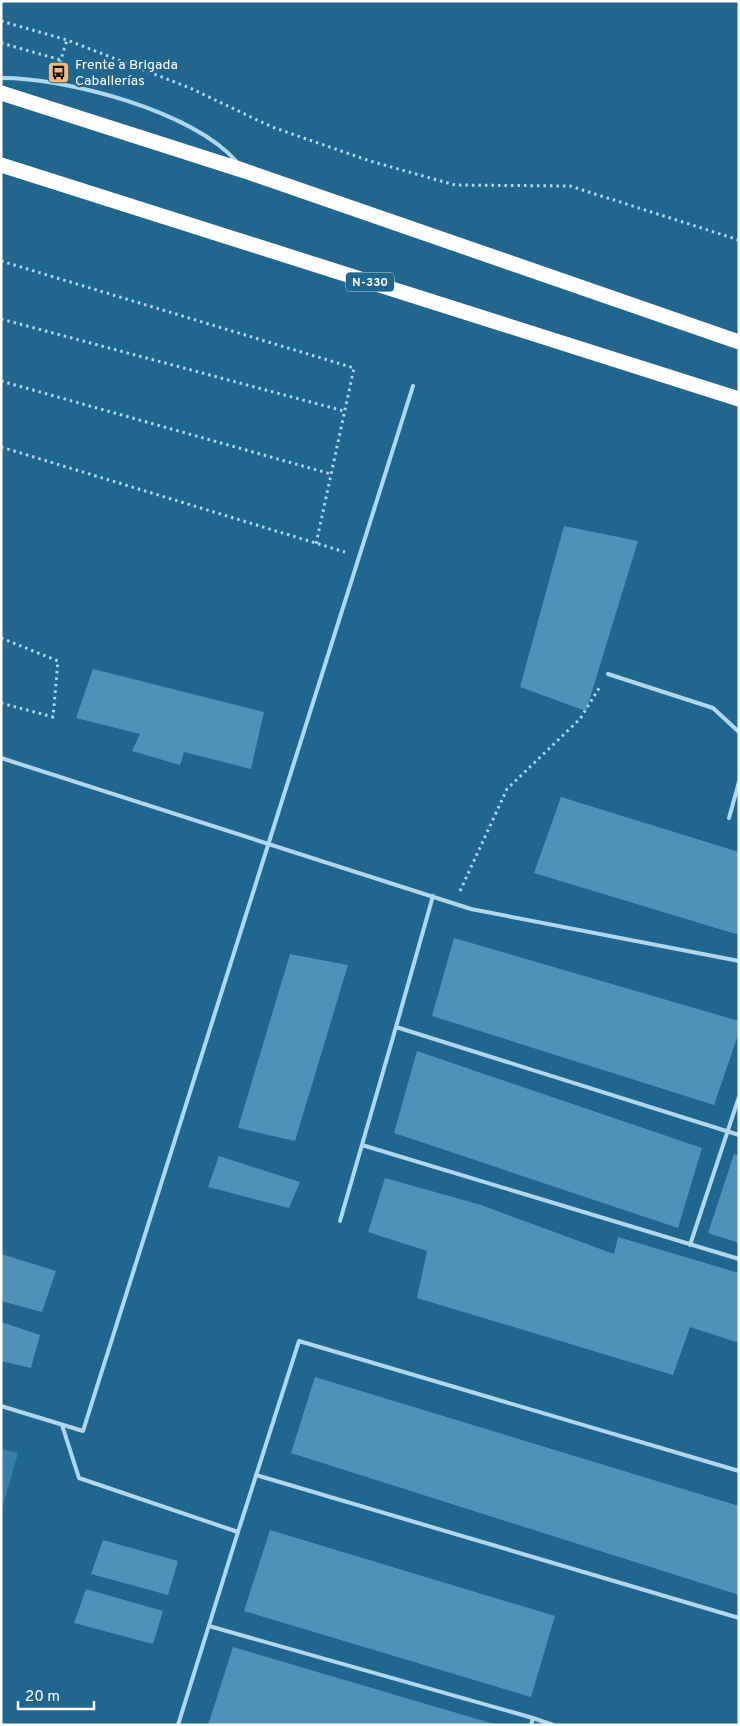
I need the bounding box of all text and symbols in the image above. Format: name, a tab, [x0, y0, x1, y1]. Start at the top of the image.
place label: Frente a Brigada Caballerías	[75, 57, 178, 90]
bus stop icon: Frente a Brigada Caballerías	[47, 60, 71, 84]
road number: N-330	[346, 272, 394, 292]
scale bar	[18, 1678, 94, 1710]
text: 20 m	[25, 1688, 60, 1707]

